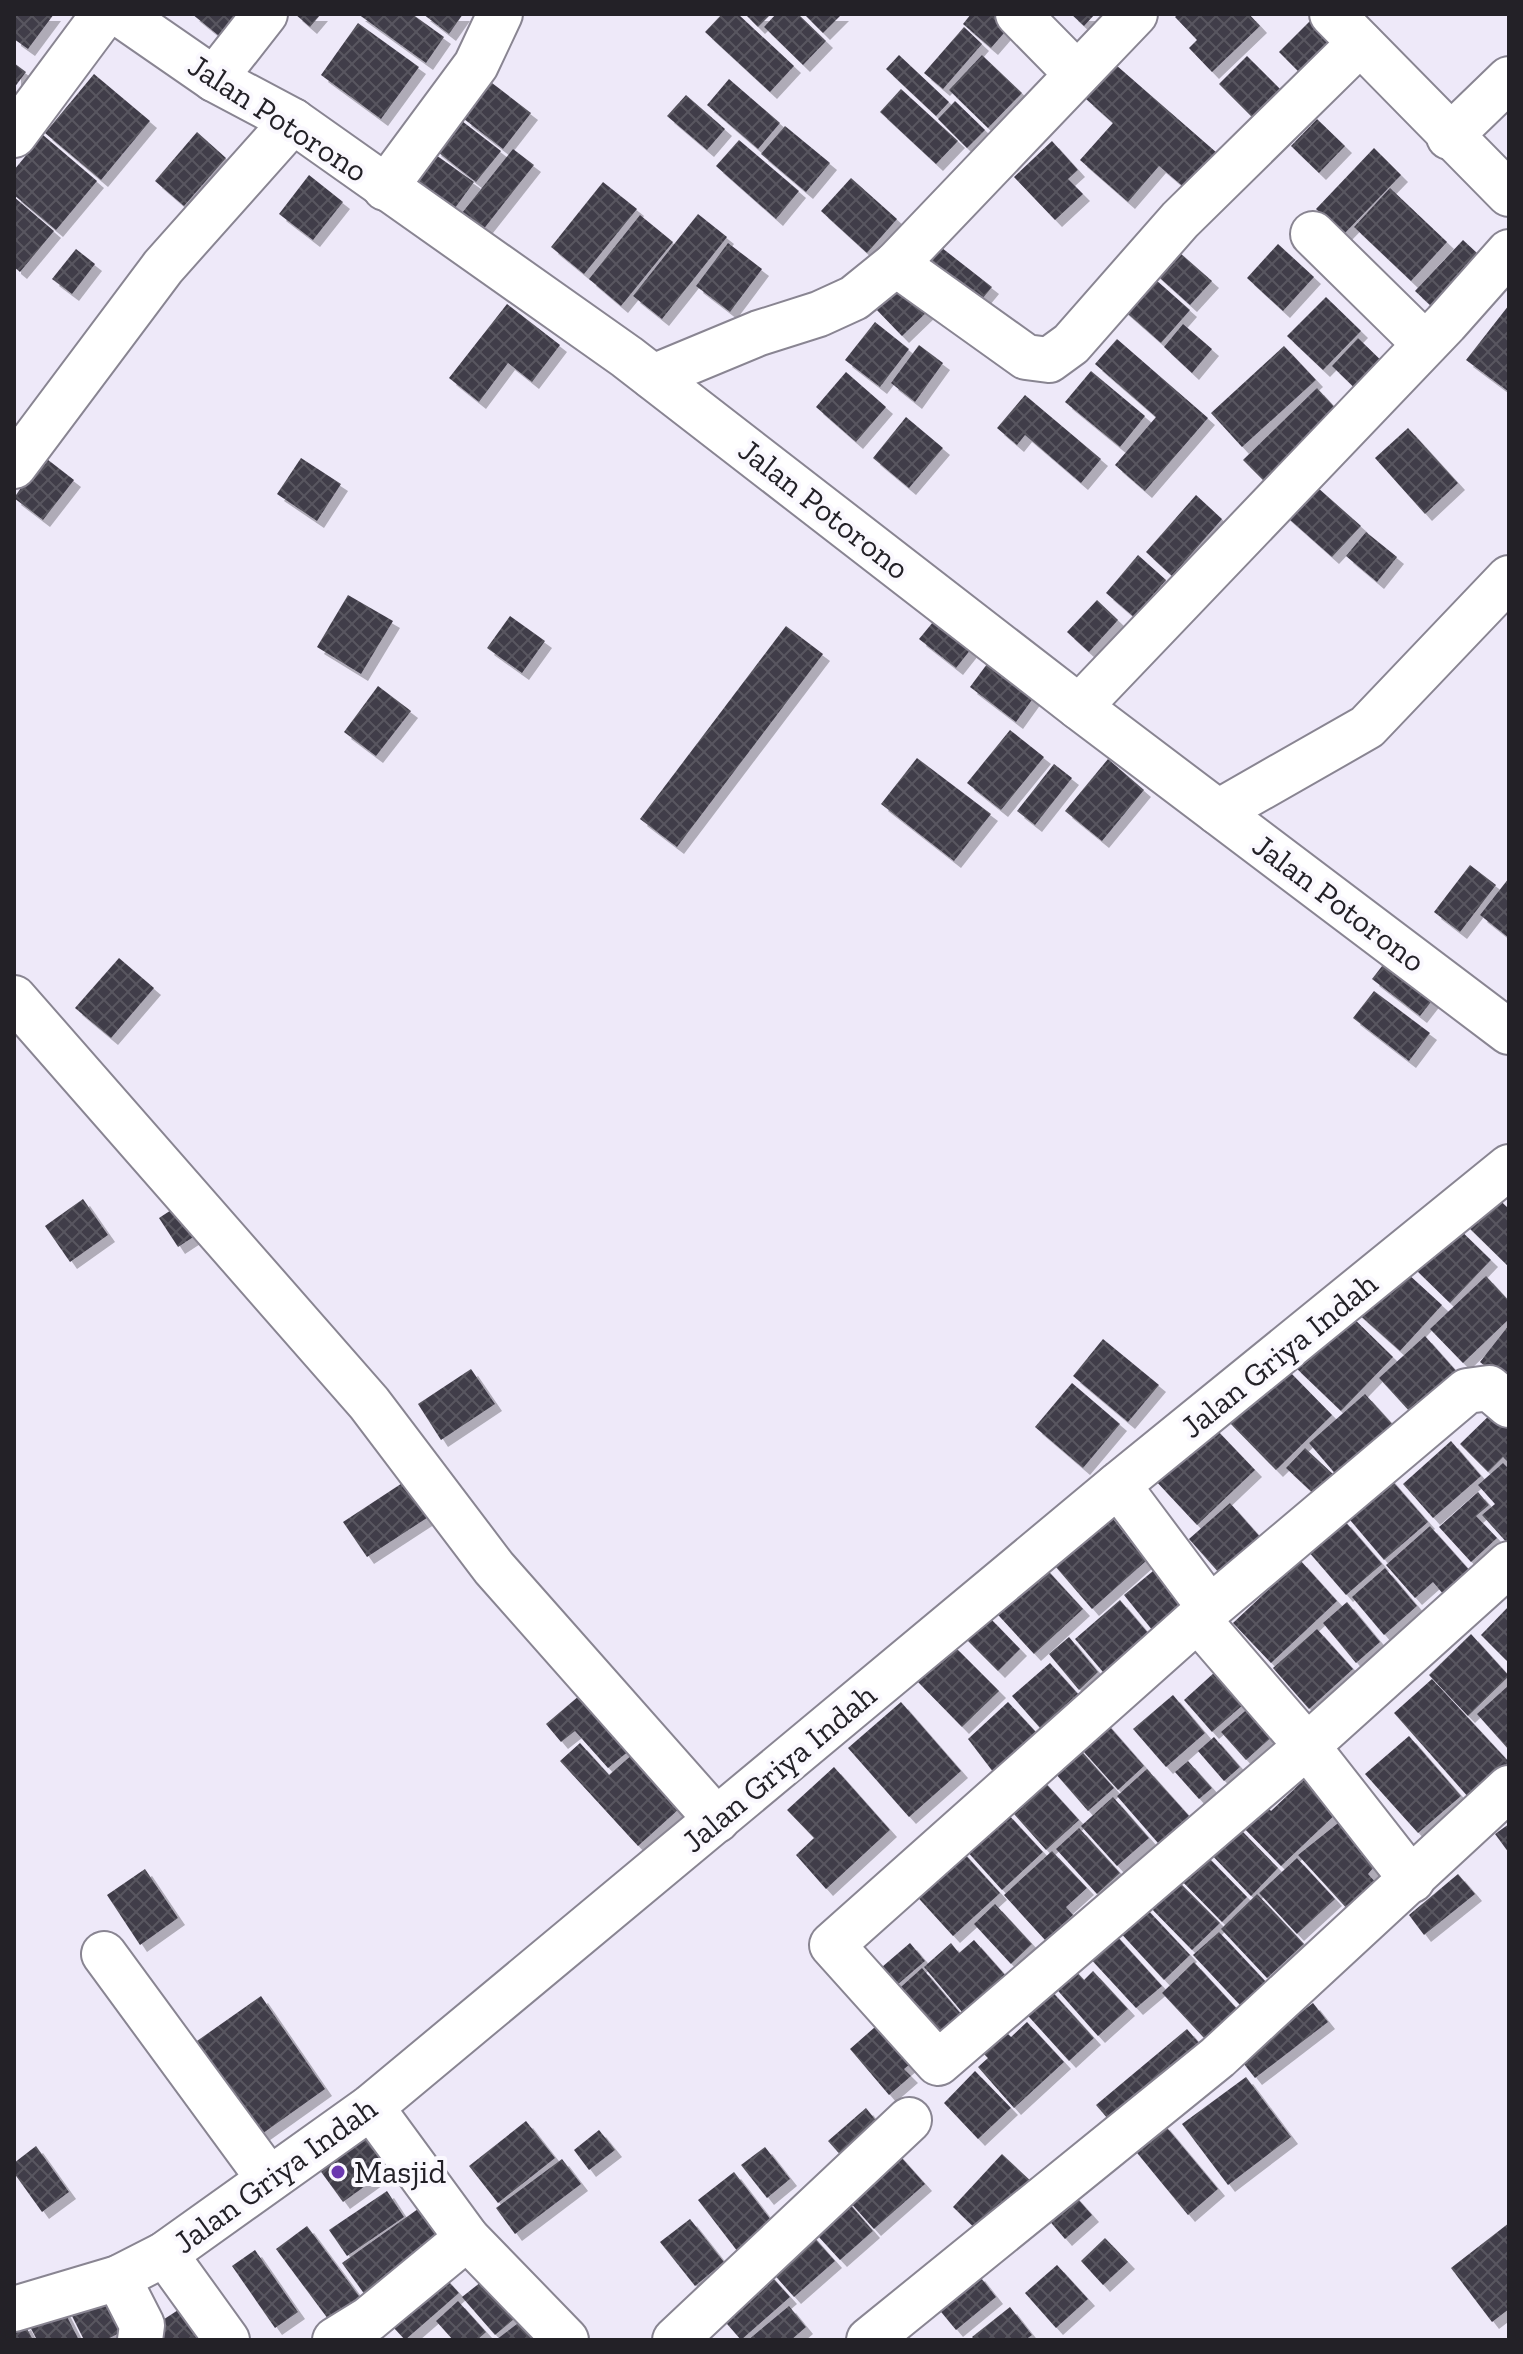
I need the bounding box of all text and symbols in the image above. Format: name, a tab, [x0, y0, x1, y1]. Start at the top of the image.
street label: Jalan Potorono	[181, 46, 375, 190]
street label: Jalan Potorono	[731, 431, 917, 587]
street label: Jalan Potorono	[1245, 826, 1433, 980]
street label: Jalan Griya Indah	[1173, 1264, 1385, 1446]
street label: Jalan Griya Indah	[674, 1676, 884, 1860]
street label: Jalan Griya Indah	[166, 2089, 384, 2261]
place label: Masjid	[354, 2153, 446, 2191]
marker: Masjid	[329, 2163, 347, 2181]

